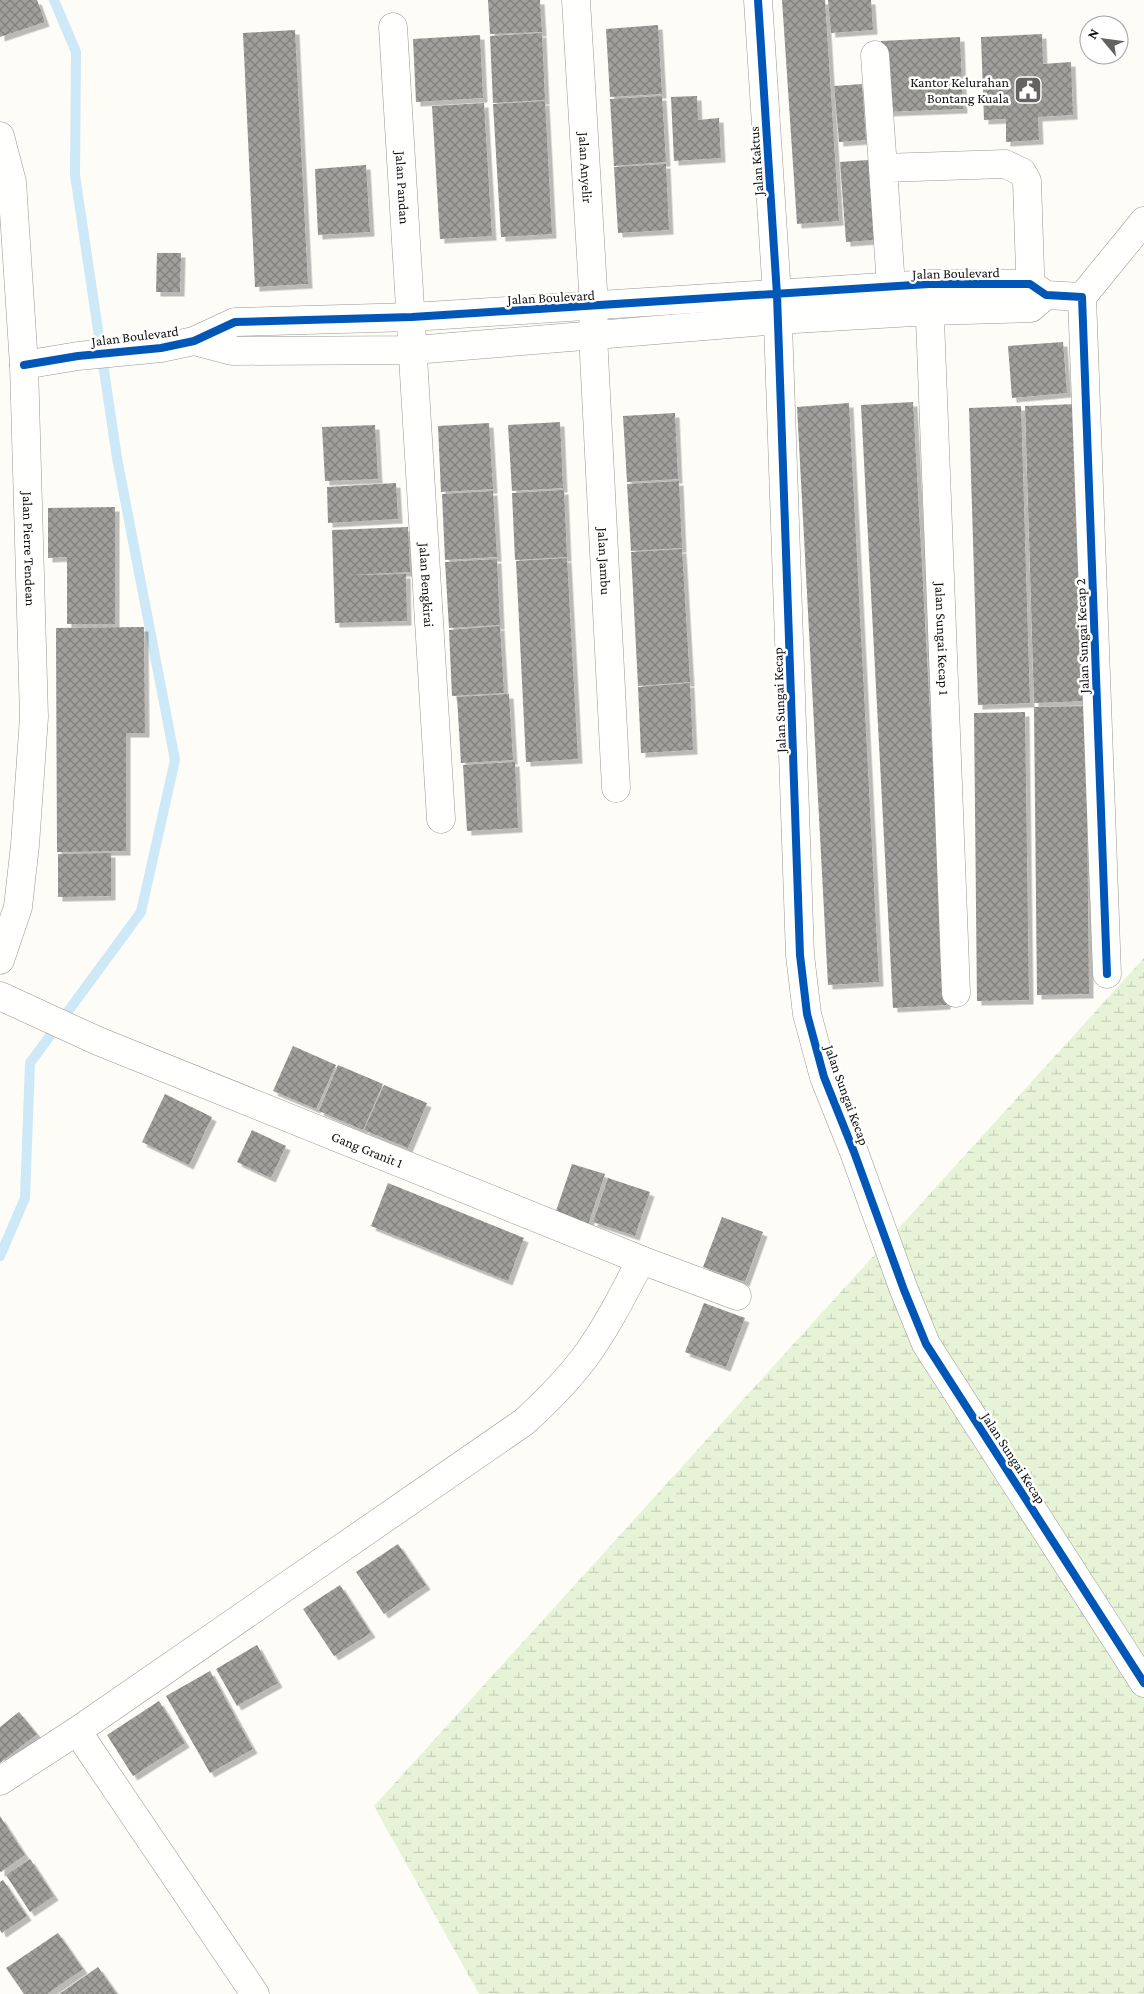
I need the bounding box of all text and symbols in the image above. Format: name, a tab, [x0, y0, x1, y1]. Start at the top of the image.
north arrow	[1079, 15, 1129, 65]
text: N	[1083, 25, 1102, 42]
place label: Kantor Kelurahan Bontang Kuala	[910, 74, 1010, 106]
public building icon: Kantor Kelurahan Bontang Kuala	[1013, 75, 1043, 105]
street label: Jalan Kaktus	[746, 126, 767, 198]
street label: Jalan Anyelir	[576, 130, 596, 204]
street label: Jalan Pandan	[392, 149, 413, 225]
street label: Jalan Boulevard	[910, 264, 1001, 282]
street label: Jalan Boulevard	[505, 287, 596, 307]
street label: Jalan Boulevard	[89, 323, 180, 350]
street label: Jalan Pierre Tendean	[20, 489, 39, 607]
street label: Jalan Jambu	[595, 525, 614, 596]
street label: Jalan Bengkirai	[416, 540, 437, 628]
street label: Jalan Sungai Kecap 2	[1072, 578, 1092, 696]
street label: Jalan Sungai Kecap 1	[932, 580, 953, 696]
street label: Jalan Sungai Kecap	[769, 647, 789, 755]
street label: Jalan Sungai Kecap	[821, 1041, 873, 1147]
street label: Gang Granit 1	[329, 1128, 405, 1171]
street label: Jalan Sungai Kecap	[977, 1408, 1049, 1507]

